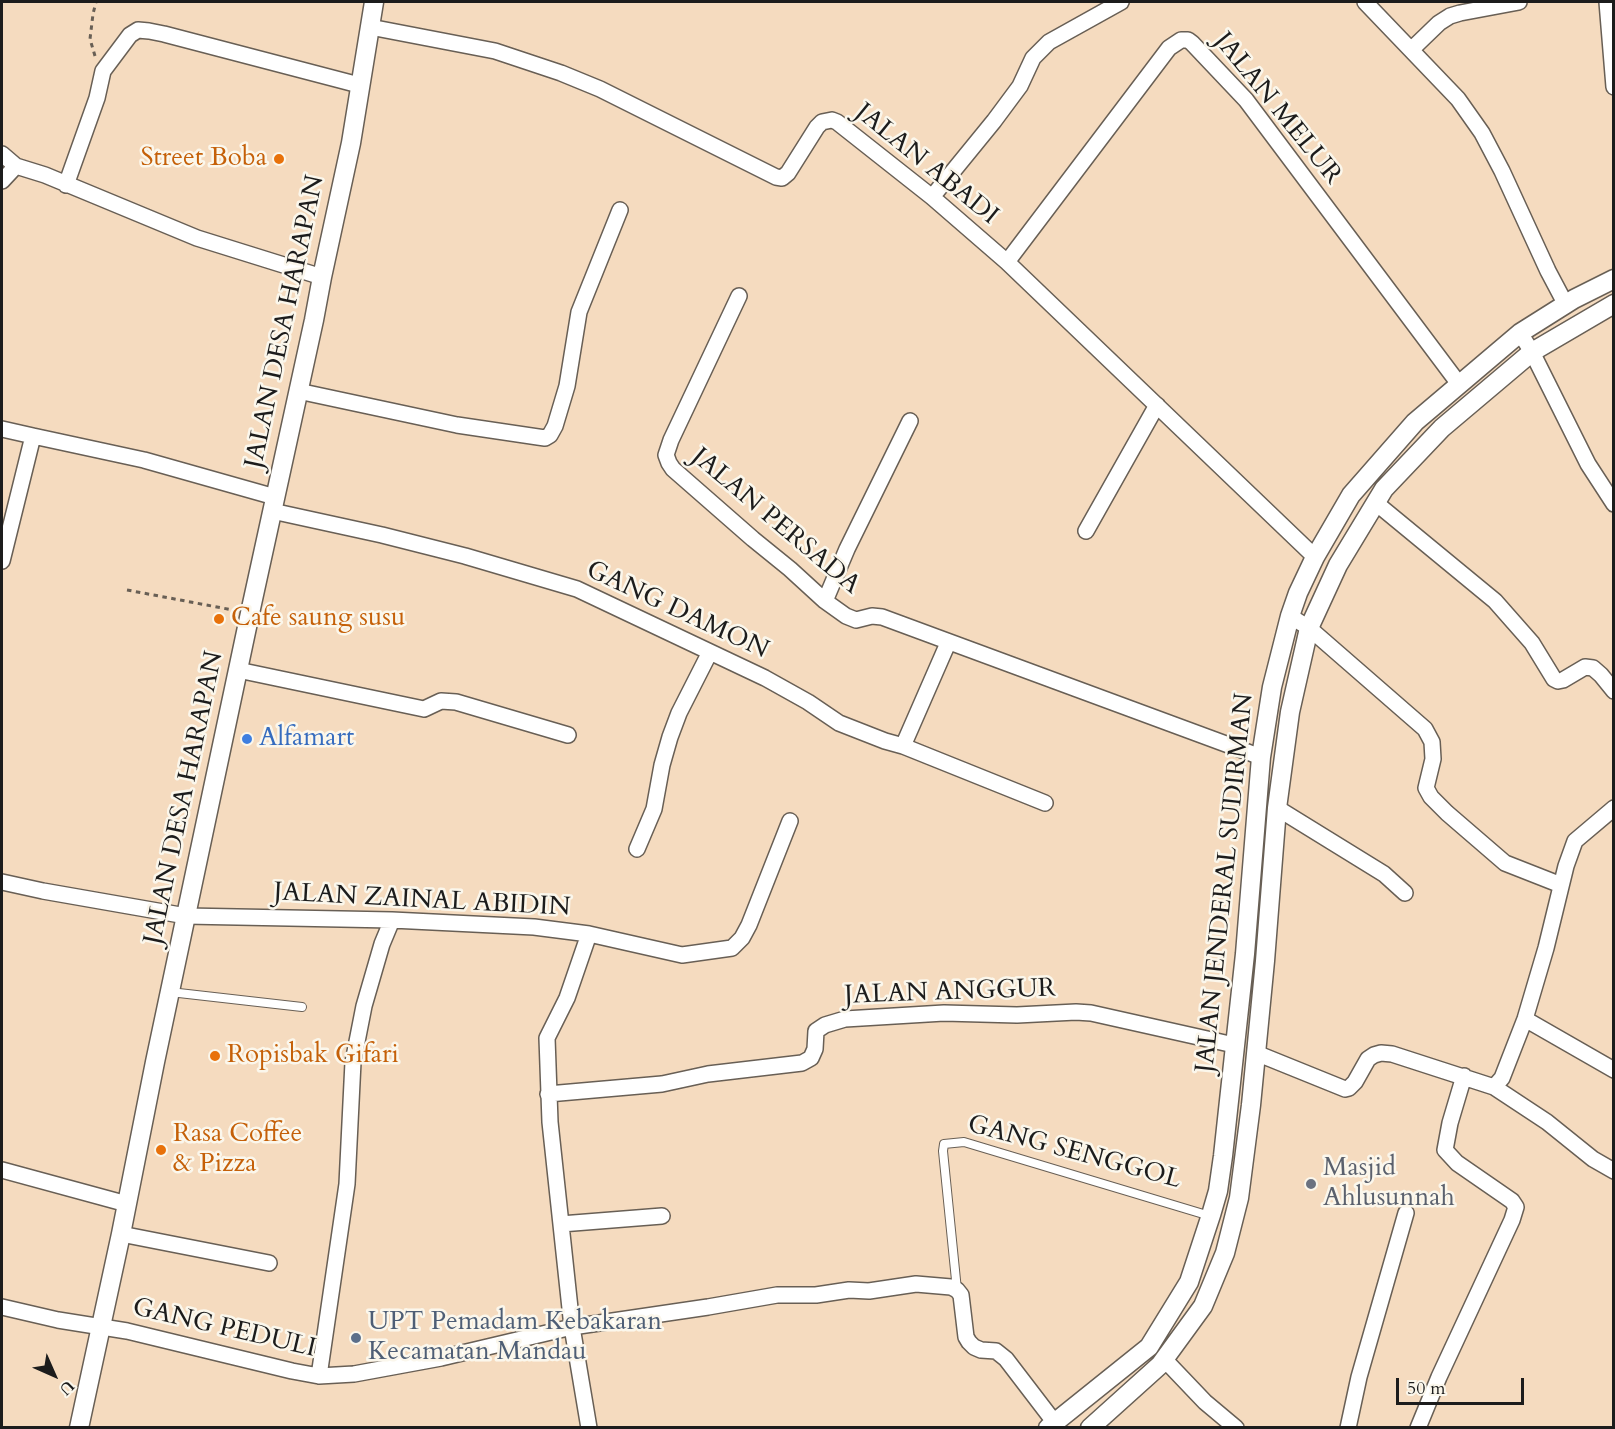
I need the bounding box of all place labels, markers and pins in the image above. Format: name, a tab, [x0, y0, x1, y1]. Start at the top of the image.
place label: Street Boba	[141, 143, 267, 175]
marker: Street Boba	[272, 152, 286, 166]
place label: Cafe saung susu	[231, 603, 405, 635]
marker: Cafe saung susu	[212, 612, 226, 626]
place label: Alfamart	[259, 723, 354, 755]
marker: Alfamart	[240, 732, 254, 746]
place label: Ropisbak Gifari	[227, 1040, 399, 1072]
marker: Ropisbak Gifari	[208, 1049, 222, 1063]
place label: Rasa Coffee & Pizza	[173, 1119, 302, 1180]
marker: Rasa Coffee & Pizza	[154, 1143, 168, 1157]
place label: Masjid Ahlusunnah	[1323, 1153, 1455, 1214]
marker: Masjid Ahlusunnah	[1304, 1177, 1318, 1191]
place label: UPT Pemadam Kebakaran Kecamatan Mandau	[368, 1307, 662, 1368]
marker: UPT Pemadam Kebakaran Kecamatan Mandau	[349, 1331, 363, 1345]

